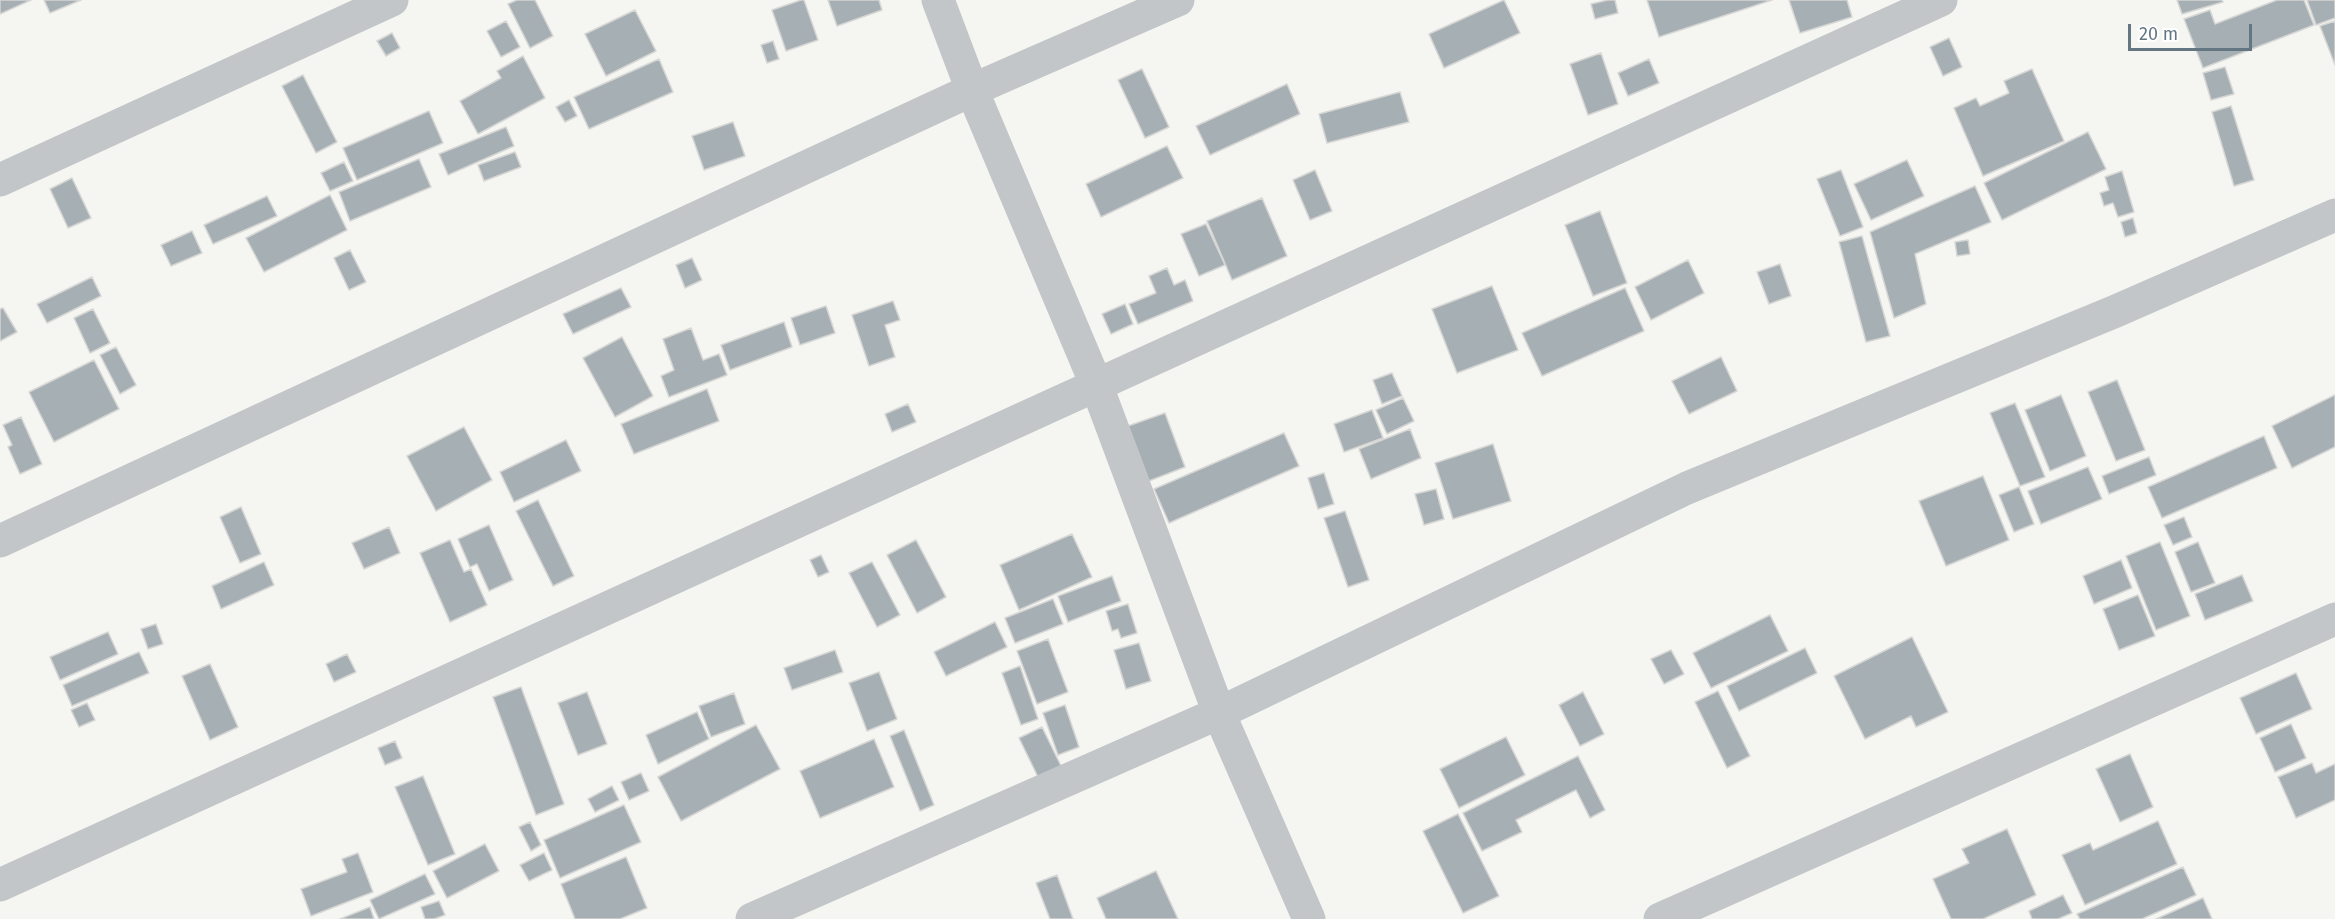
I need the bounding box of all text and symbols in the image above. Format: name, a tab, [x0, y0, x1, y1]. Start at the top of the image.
scale bar	[2131, 12, 2256, 50]
text: 20 m	[2139, 23, 2178, 45]

